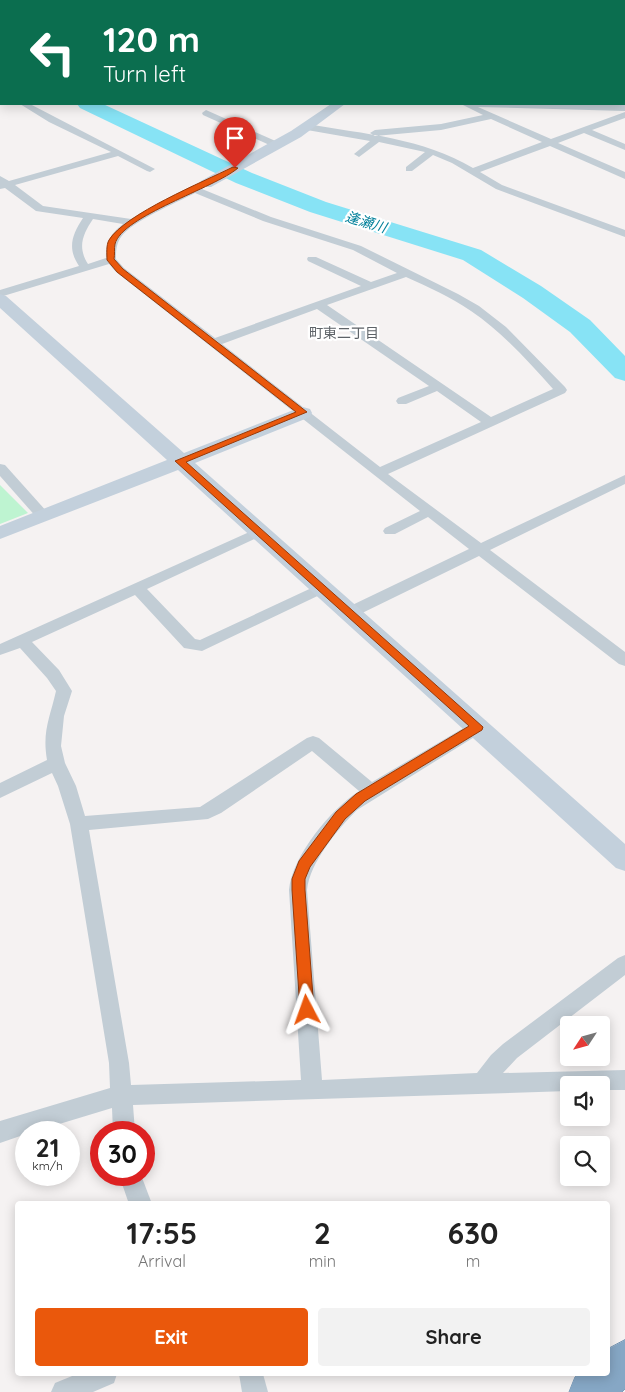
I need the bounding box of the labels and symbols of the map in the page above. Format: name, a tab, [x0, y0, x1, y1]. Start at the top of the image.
pin	[214, 117, 256, 168]
water label: 逢瀬川	[343, 207, 391, 237]
district label: 町東二丁目	[309, 324, 379, 342]
position arrow	[280, 983, 332, 1035]
north arrow	[560, 1016, 610, 1066]
speed limit sign: 30	[90, 1121, 155, 1186]

